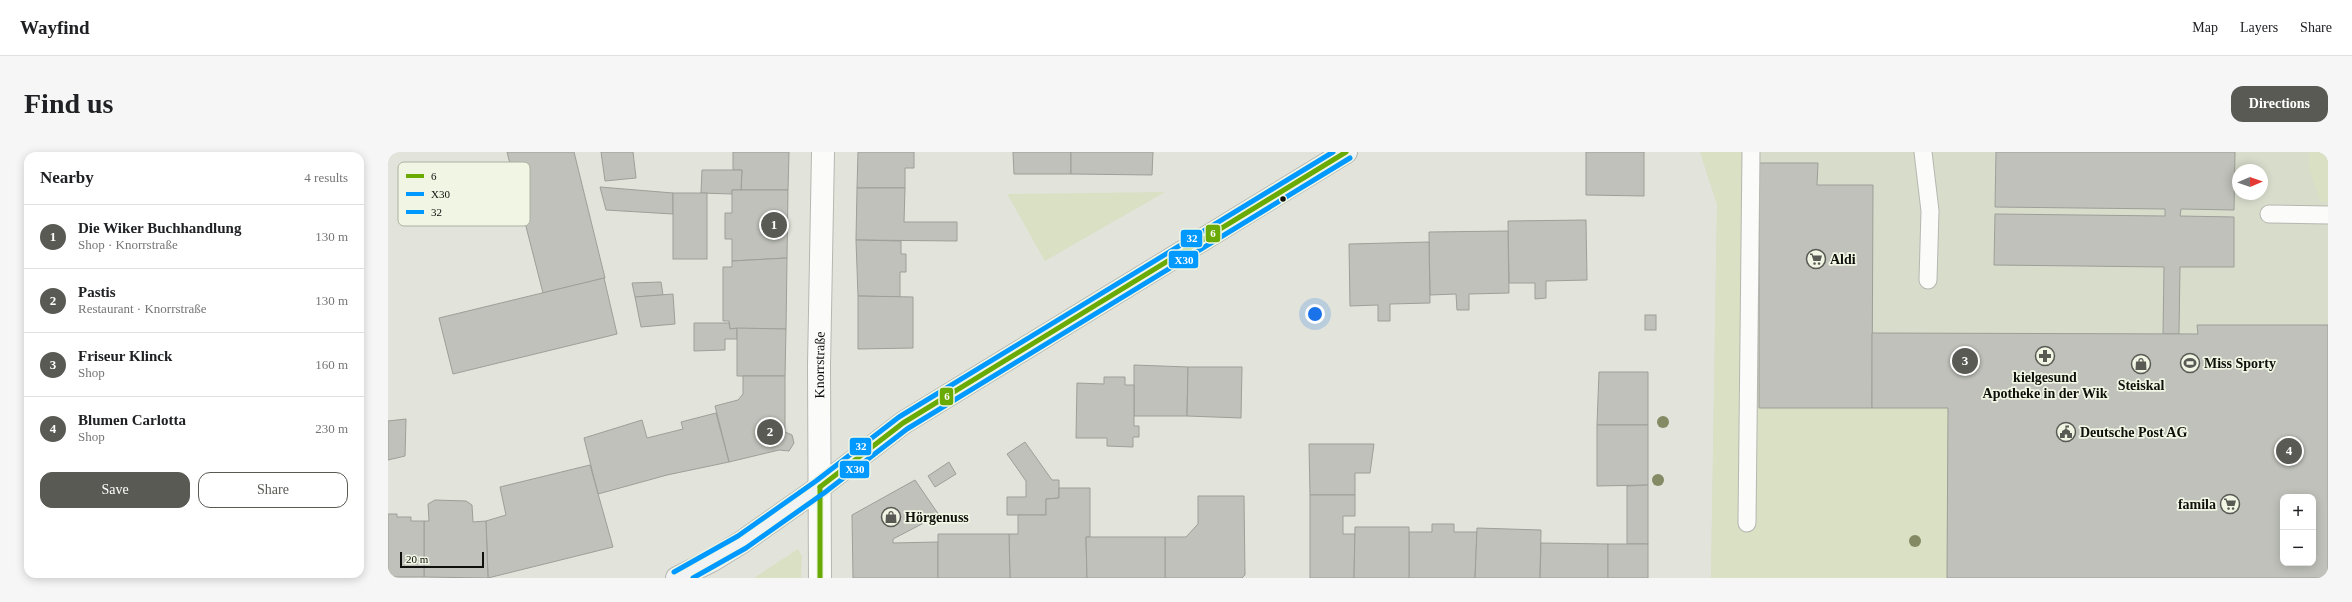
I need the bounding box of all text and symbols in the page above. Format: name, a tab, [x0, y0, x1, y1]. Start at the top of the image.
text: Wayfind	[20, 17, 90, 38]
text: Map	[2192, 20, 2218, 35]
text: Layers	[2240, 20, 2278, 35]
text: Share	[2300, 20, 2332, 35]
button: Directions	[2231, 86, 2328, 122]
text: Find us	[24, 88, 114, 119]
legend	[398, 162, 530, 226]
north arrow	[2232, 164, 2268, 200]
text: Nearby	[40, 168, 94, 187]
text: 4 results	[304, 170, 348, 185]
text: 6	[431, 170, 437, 182]
text: X30	[431, 188, 450, 200]
unlabelled marker	[1278, 194, 1288, 204]
text: 32	[431, 206, 442, 218]
pin: 1	[761, 210, 787, 240]
text: Die Wiker Buchhandlung	[78, 220, 241, 236]
line badge: 6	[1205, 224, 1221, 243]
text: 6	[1210, 227, 1216, 239]
text: 1	[50, 229, 56, 244]
text: 130 m	[315, 229, 348, 244]
line badge: 32	[1180, 229, 1203, 248]
text: 32	[1187, 232, 1198, 244]
text: Shop · Knorrstraße	[78, 237, 178, 252]
supermarket icon: Aldi	[1805, 248, 1827, 270]
line badge: X30	[1168, 250, 1199, 269]
place label: Aldi	[1830, 252, 1856, 267]
text: X30	[1175, 254, 1194, 266]
text: Pastis	[78, 284, 116, 300]
text: 2	[50, 293, 56, 308]
text: 130 m	[315, 293, 348, 308]
text: Restaurant · Knorrstraße	[78, 301, 207, 316]
your location	[1305, 304, 1325, 324]
street label: Knorrstraße	[811, 331, 827, 398]
pharmacy icon: kielgesund Apotheke in der Wik	[2034, 345, 2056, 367]
pin: 3	[1952, 346, 1978, 376]
text: Friseur Klinck	[78, 348, 172, 364]
sports icon: Miss Sporty	[2179, 352, 2201, 374]
shop icon: Steiskal	[2130, 353, 2152, 375]
place label: Miss Sporty	[2204, 356, 2276, 371]
text: 3	[50, 357, 56, 372]
text: 160 m	[315, 357, 348, 372]
text: Shop	[78, 365, 105, 380]
place label: kielgesund Apotheke in der Wik	[1983, 370, 2108, 401]
place label: Steiskal	[2118, 378, 2164, 393]
line badge: 6	[939, 387, 954, 406]
text: 6	[944, 390, 950, 402]
text: Blumen Carlotta	[78, 412, 186, 428]
pin: 2	[757, 417, 783, 447]
text: 4	[50, 421, 56, 436]
text: 230 m	[315, 421, 348, 436]
public building icon: Deutsche Post AG	[2055, 421, 2077, 443]
place label: Deutsche Post AG	[2080, 425, 2187, 440]
text: Shop	[78, 429, 105, 444]
pin: 4	[2276, 436, 2302, 466]
line badge: 32	[849, 437, 872, 456]
text: 32	[856, 440, 867, 452]
line badge: X30	[839, 460, 870, 479]
text: X30	[846, 463, 865, 475]
button: Save	[40, 472, 190, 508]
button: Share	[198, 472, 348, 508]
supermarket icon: famila	[2219, 493, 2241, 515]
map controls	[2280, 494, 2316, 566]
button: +	[2280, 494, 2316, 530]
place label: famila	[2178, 497, 2216, 512]
shop icon: Hörgenuss	[880, 506, 902, 528]
place label: Hörgenuss	[905, 510, 969, 525]
button: −	[2280, 530, 2316, 566]
scale bar	[400, 550, 484, 569]
text: 20 m	[406, 553, 428, 565]

